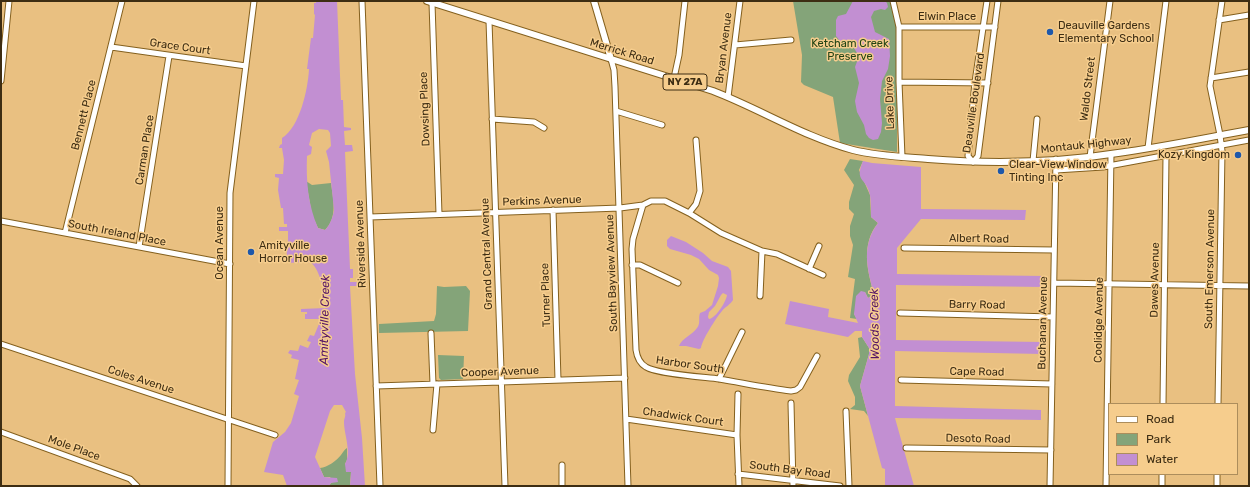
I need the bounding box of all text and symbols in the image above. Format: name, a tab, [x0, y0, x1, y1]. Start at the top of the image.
street label: Elwin Place	[918, 10, 976, 24]
street label: Bryan Avenue	[713, 12, 735, 84]
place label: Deauville Gardens Elementary School	[1058, 19, 1154, 45]
marker: Deauville Gardens Elementary School	[1045, 27, 1055, 37]
street label: Grace Court	[149, 36, 211, 58]
street label: Merrick Road	[588, 36, 656, 68]
park label: Ketcham Creek Preserve	[811, 37, 889, 63]
street label: Deauville Boulevard	[960, 52, 988, 154]
street label: Waldo Street	[1078, 56, 1098, 122]
street label: Dowsing Place	[417, 71, 433, 147]
road number: NY 27A	[663, 74, 707, 90]
street label: Lake Drive	[882, 76, 898, 130]
street label: Bennett Place	[69, 78, 99, 152]
street label: Carman Place	[133, 114, 157, 186]
street label: Montauk Highway	[1040, 134, 1132, 156]
place label: Kozy Kingdom	[1158, 148, 1230, 162]
marker: Kozy Kingdom	[1233, 150, 1243, 160]
place label: Clear-View Window Tinting Inc	[1009, 158, 1107, 184]
marker: Clear-View Window Tinting Inc	[996, 166, 1006, 176]
street label: Perkins Avenue	[502, 193, 582, 209]
street label: Grand Central Avenue	[478, 198, 496, 310]
street label: Riverside Avenue	[353, 200, 369, 288]
street label: Ocean Avenue	[213, 206, 227, 280]
street label: South Emerson Avenue	[1202, 209, 1218, 329]
street label: South Bayview Avenue	[603, 214, 621, 332]
street label: South Ireland Place	[67, 217, 167, 249]
street label: Albert Road	[949, 232, 1009, 246]
place label: Amityville Horror House	[259, 239, 327, 265]
street label: Dawes Avenue	[1148, 242, 1162, 318]
marker: Amityville Horror House	[246, 247, 256, 257]
street label: Turner Place	[538, 263, 554, 327]
water label: Amityville Creek	[317, 275, 333, 365]
street label: Buchanan Avenue	[1036, 276, 1050, 370]
street label: Coolidge Avenue	[1092, 277, 1106, 363]
water label: Woods Creek	[867, 288, 883, 360]
street label: Barry Road	[949, 298, 1005, 312]
street label: Harbor South	[655, 354, 725, 376]
street label: Coles Avenue	[106, 363, 176, 397]
street label: Cooper Avenue	[461, 364, 539, 380]
street label: Cape Road	[949, 365, 1005, 379]
legend	[1108, 403, 1238, 475]
street label: Chadwick Court	[642, 405, 724, 429]
text: Road	[1146, 412, 1174, 426]
street label: Mole Place	[46, 432, 102, 464]
street label: Desoto Road	[945, 432, 1011, 446]
text: Park	[1146, 432, 1171, 446]
text: Water	[1146, 452, 1178, 466]
street label: South Bay Road	[749, 458, 831, 482]

